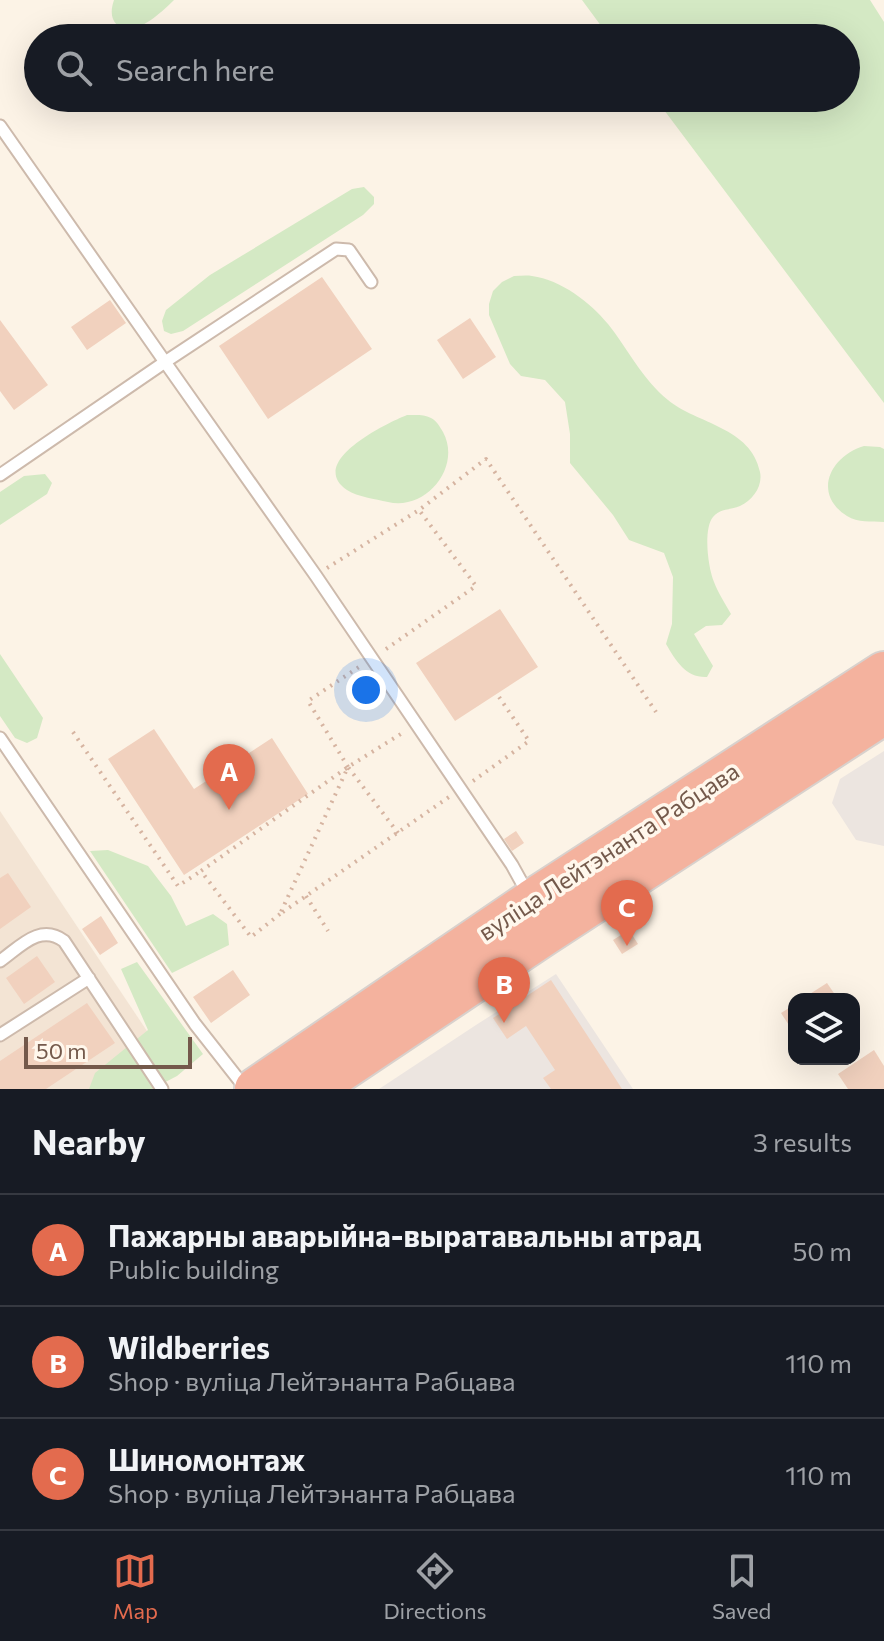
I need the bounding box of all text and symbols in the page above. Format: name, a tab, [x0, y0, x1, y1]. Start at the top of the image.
search box	[24, 24, 860, 112]
icon: search	[52, 46, 96, 90]
text: Search here	[116, 50, 275, 87]
your location	[346, 670, 386, 710]
pin: A	[203, 744, 255, 810]
street label: вуліца Лейтэнанта Рабцава	[472, 756, 744, 946]
pin: C	[601, 880, 653, 946]
pin: B	[478, 957, 530, 1023]
map controls	[788, 993, 860, 1065]
button: layers	[788, 993, 860, 1065]
scale bar	[24, 1033, 192, 1069]
text: 50 m	[36, 1037, 86, 1064]
text: Nearby	[32, 1120, 146, 1162]
text: 3 results	[753, 1126, 852, 1157]
text: Пажарны аварыйна-выратавальны атрад	[108, 1216, 701, 1253]
text: A	[49, 1235, 67, 1266]
text: 50 m	[792, 1235, 852, 1266]
text: Public building	[108, 1253, 279, 1284]
text: Wildberries	[108, 1328, 270, 1365]
text: B	[49, 1347, 67, 1378]
text: 110 m	[785, 1347, 852, 1378]
text: Shop · вуліца Лейтэнанта Рабцава	[108, 1365, 515, 1396]
text: Шиномонтаж	[108, 1440, 305, 1477]
text: C	[49, 1459, 67, 1490]
text: 110 m	[785, 1459, 852, 1490]
text: Shop · вуліца Лейтэнанта Рабцава	[108, 1477, 515, 1508]
tab: Map	[113, 1549, 158, 1624]
tab: Directions	[383, 1549, 487, 1624]
tab: Saved	[712, 1549, 771, 1624]

